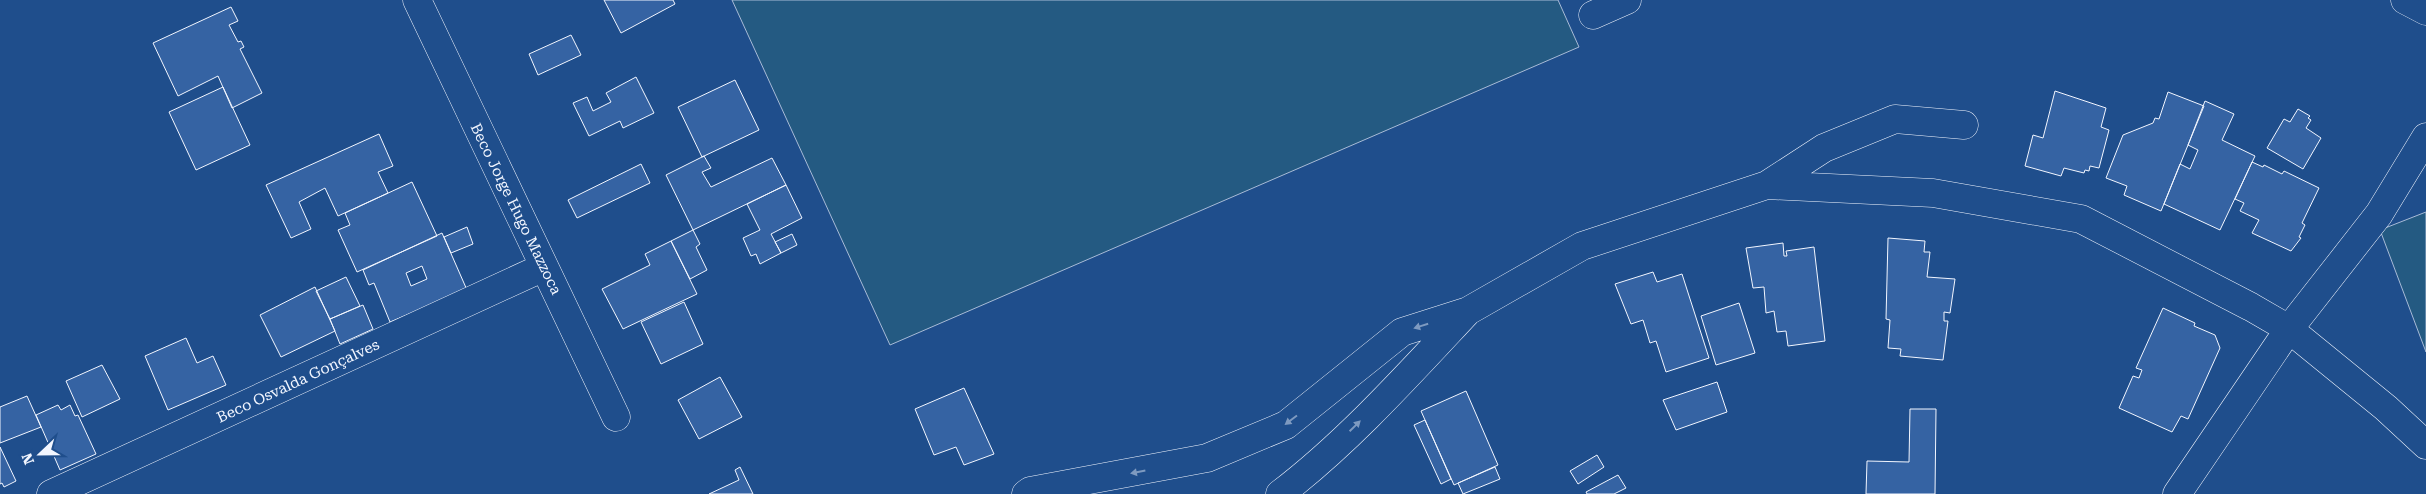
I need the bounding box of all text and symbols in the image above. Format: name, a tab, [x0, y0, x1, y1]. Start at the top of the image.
street label: Beco Jorge Hugo Mazzoca	[467, 120, 565, 298]
one-way arrow	[1414, 322, 1429, 330]
street label: Beco Osvalda Gonçalves	[214, 335, 382, 427]
one-way arrow	[1285, 415, 1298, 426]
one-way arrow	[1349, 420, 1361, 432]
north arrow	[15, 429, 65, 479]
text: N	[18, 451, 37, 467]
one-way arrow	[1131, 468, 1146, 476]

